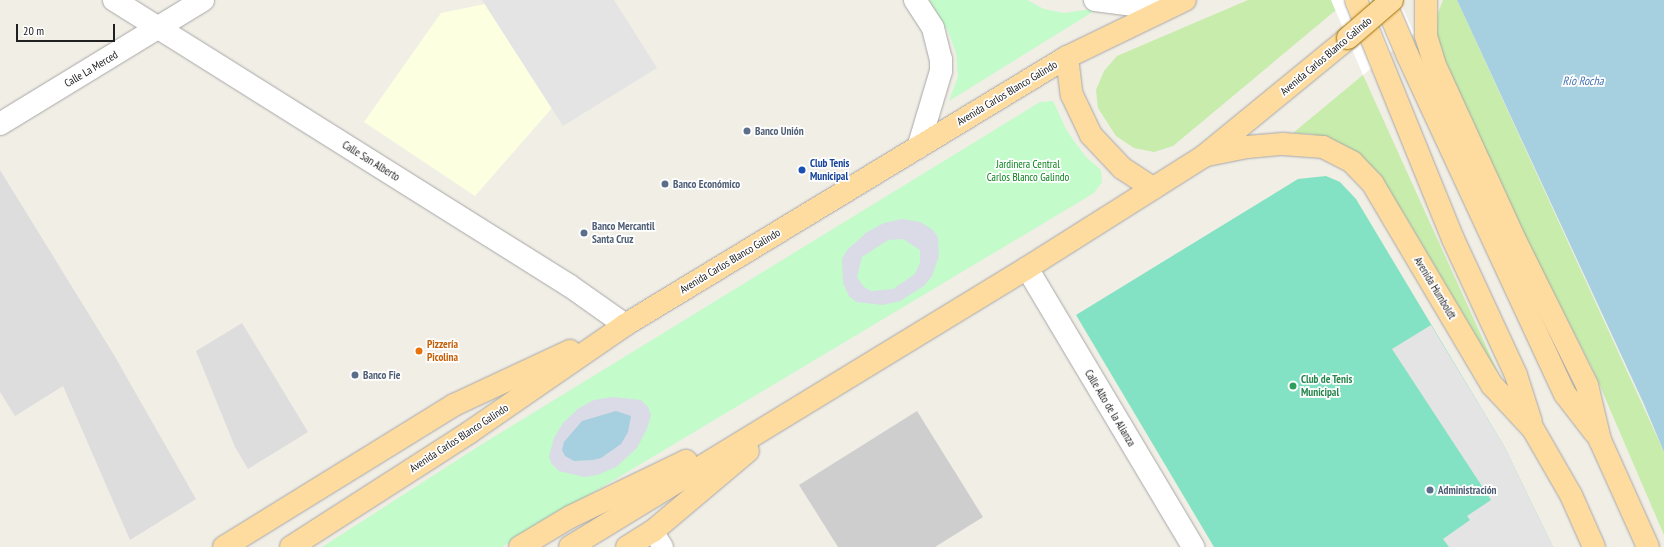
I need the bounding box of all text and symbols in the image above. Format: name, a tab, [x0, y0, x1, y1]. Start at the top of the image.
street label: Avenida Carlos Blanco Galindo	[1278, 14, 1374, 98]
scale bar	[18, 16, 117, 42]
text: 20 m	[23, 23, 44, 38]
street label: Calle La Merced	[62, 48, 120, 90]
street label: Avenida Carlos Blanco Galindo	[954, 58, 1060, 128]
water label: Río Rocha	[1563, 74, 1603, 88]
place label: Banco Unión	[755, 124, 804, 138]
marker: Banco Unión	[742, 126, 752, 136]
street label: Calle San Alberto	[340, 138, 402, 184]
place label: Club Tenis Municipal	[810, 157, 850, 183]
park label: Jardinera Central Carlos Blanco Galindo	[987, 158, 1069, 184]
marker: Club Tenis Municipal	[797, 165, 807, 175]
place label: Banco Económico	[673, 177, 740, 191]
marker: Banco Económico	[660, 179, 670, 189]
place label: Banco Mercantil Santa Cruz	[592, 220, 655, 246]
street label: Avenida Carlos Blanco Galindo	[677, 226, 783, 296]
marker: Banco Mercantil Santa Cruz	[579, 228, 589, 238]
street label: Avenida Humboldt	[1411, 255, 1459, 321]
place label: Pizzería Picolina	[427, 338, 458, 364]
marker: Pizzería Picolina	[414, 346, 424, 356]
street label: Calle Alto de la Alianza	[1082, 367, 1138, 449]
place label: Banco Fie	[363, 368, 401, 382]
marker: Banco Fie	[350, 370, 360, 380]
place label: Club de Tenis Municipal	[1301, 373, 1353, 399]
marker: Club de Tenis Municipal	[1288, 381, 1298, 391]
street label: Avenida Carlos Blanco Galindo	[407, 401, 511, 475]
place label: Administración	[1438, 483, 1497, 497]
marker: Administración	[1425, 485, 1435, 495]

